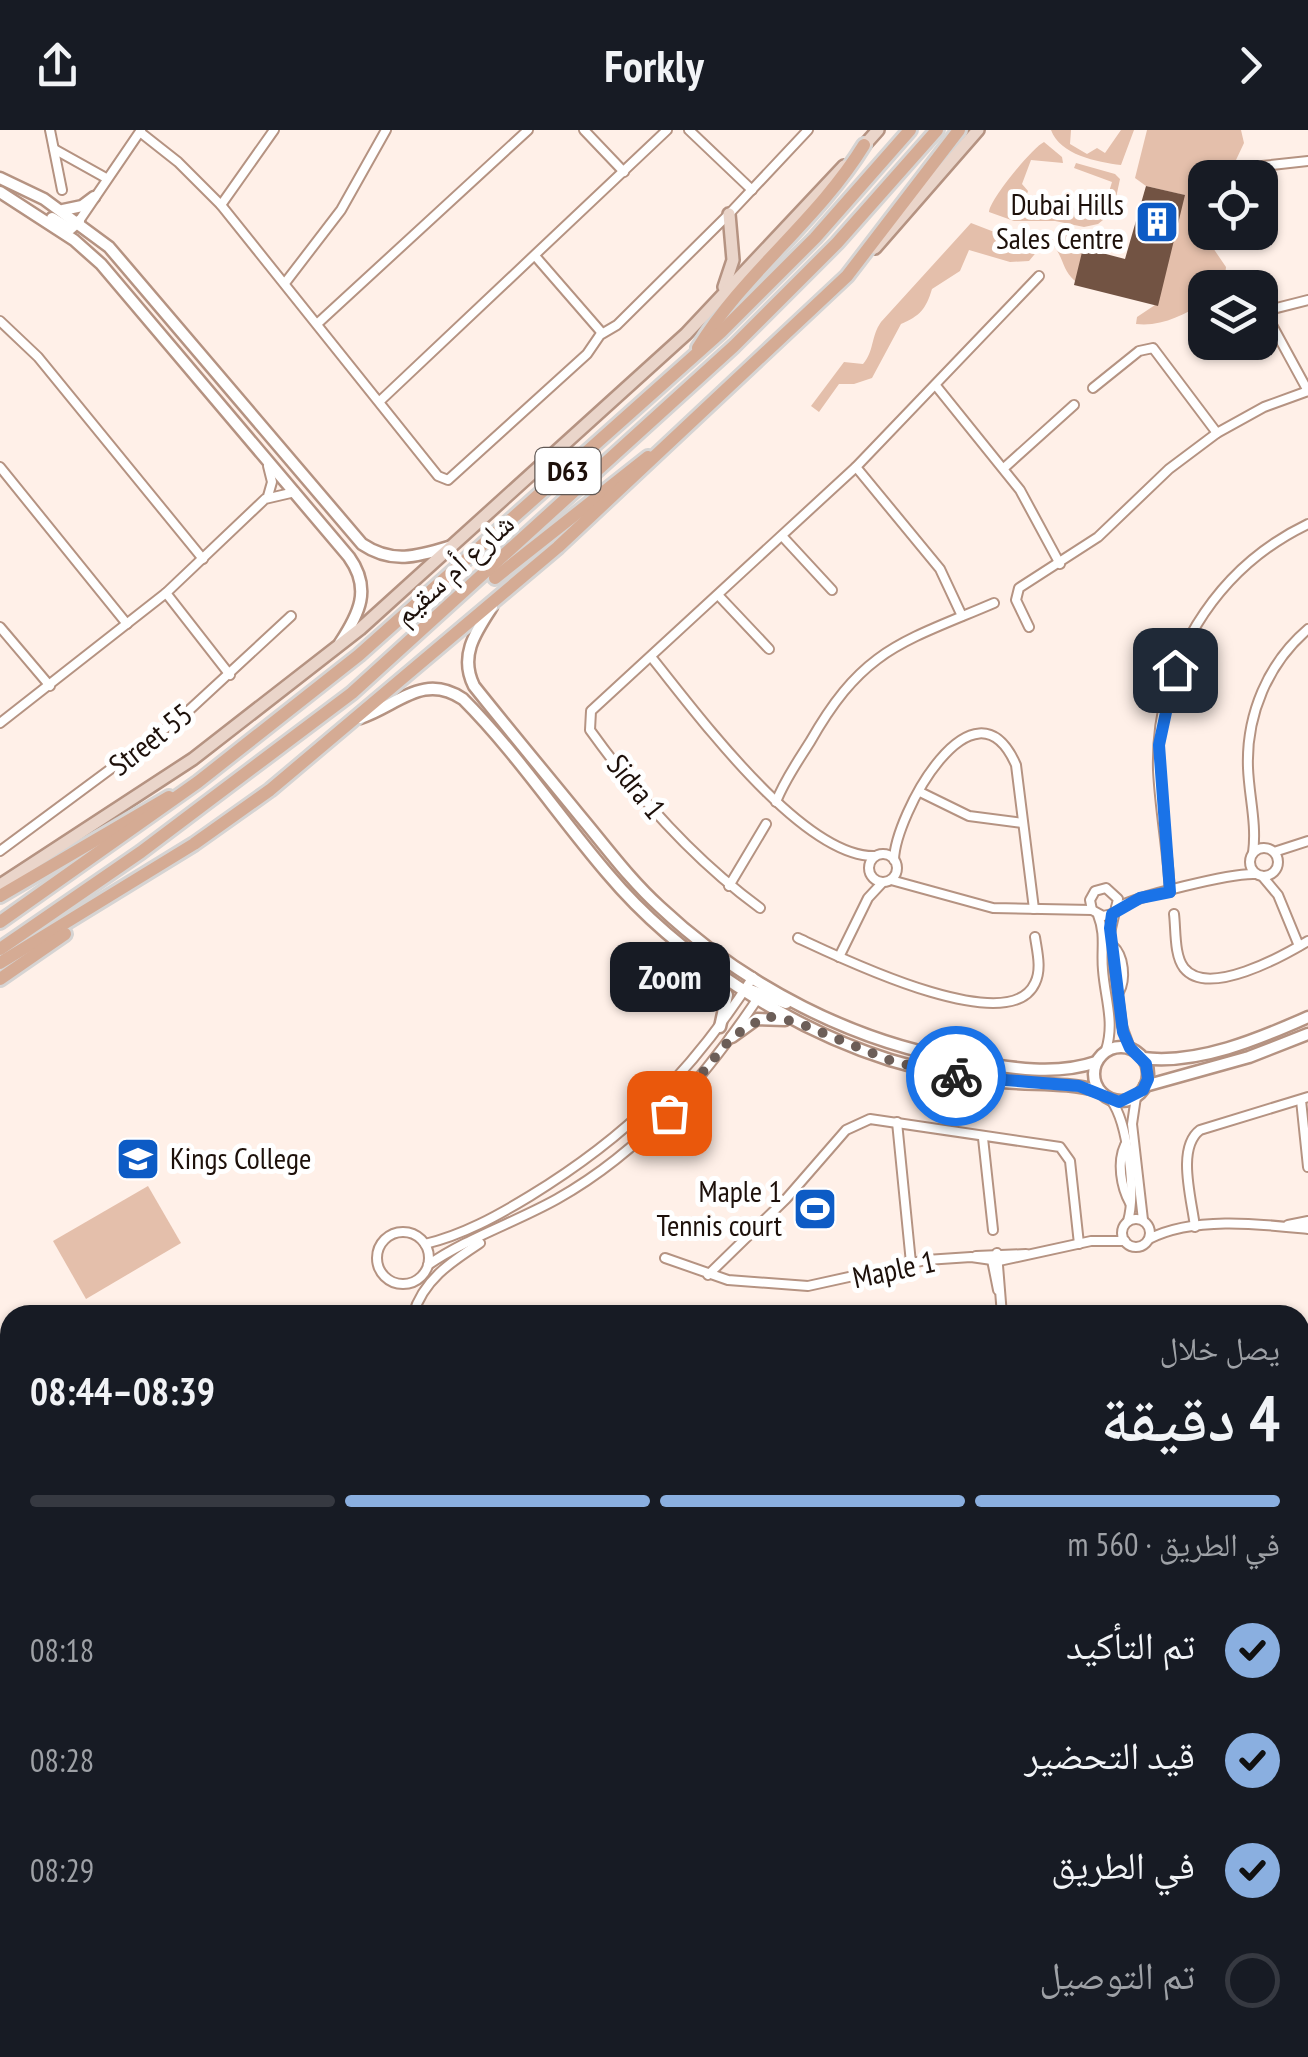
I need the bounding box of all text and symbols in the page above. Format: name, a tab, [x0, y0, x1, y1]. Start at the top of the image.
text: Forkly	[604, 36, 704, 94]
icon: share	[30, 38, 85, 93]
icon: forward	[1223, 38, 1278, 93]
map controls	[1188, 160, 1278, 360]
button: locate	[1188, 160, 1278, 250]
place label: Dubai Hills Sales Centre	[996, 184, 1124, 257]
building icon: Dubai Hills Sales Centre	[1134, 199, 1180, 245]
button: layers	[1188, 270, 1278, 360]
road number: D63	[536, 448, 600, 494]
street label: شارع أم سقيم	[384, 503, 523, 634]
pin	[1133, 628, 1218, 713]
icon: home	[1148, 643, 1203, 698]
street label: Street 55	[100, 694, 200, 784]
street label: Sidra 1	[599, 746, 675, 826]
callout: Zoom	[609, 943, 729, 1013]
text: Zoom	[638, 956, 702, 998]
courier	[906, 1026, 1006, 1126]
icon: bike	[929, 1049, 984, 1104]
pin	[627, 1071, 712, 1156]
icon: bag	[642, 1086, 697, 1141]
school or university icon: Kings College	[115, 1136, 161, 1182]
place label: Kings College	[170, 1138, 311, 1177]
place label: Maple 1 Tennis court	[657, 1171, 783, 1244]
sports icon: Maple 1 Tennis court	[792, 1186, 838, 1232]
street label: Maple 1	[849, 1241, 939, 1296]
text: يصل خلال	[1160, 1327, 1280, 1369]
text: 08:39–08:44	[30, 1366, 215, 1415]
text: 4 دقيقة	[1101, 1375, 1280, 1459]
text: في الطريق · 560 m	[1068, 1523, 1280, 1565]
text: تم التأكيد	[1066, 1620, 1195, 1669]
icon: check	[1225, 1623, 1280, 1678]
text: 08:18	[30, 1629, 94, 1671]
text: قيد التحضير	[1025, 1730, 1195, 1779]
icon: check	[1225, 1733, 1280, 1788]
text: 08:28	[30, 1739, 94, 1781]
text: في الطريق	[1051, 1840, 1195, 1889]
icon: check	[1225, 1843, 1280, 1898]
text: 08:29	[30, 1849, 94, 1891]
text: تم التوصيل	[1039, 1950, 1195, 1999]

